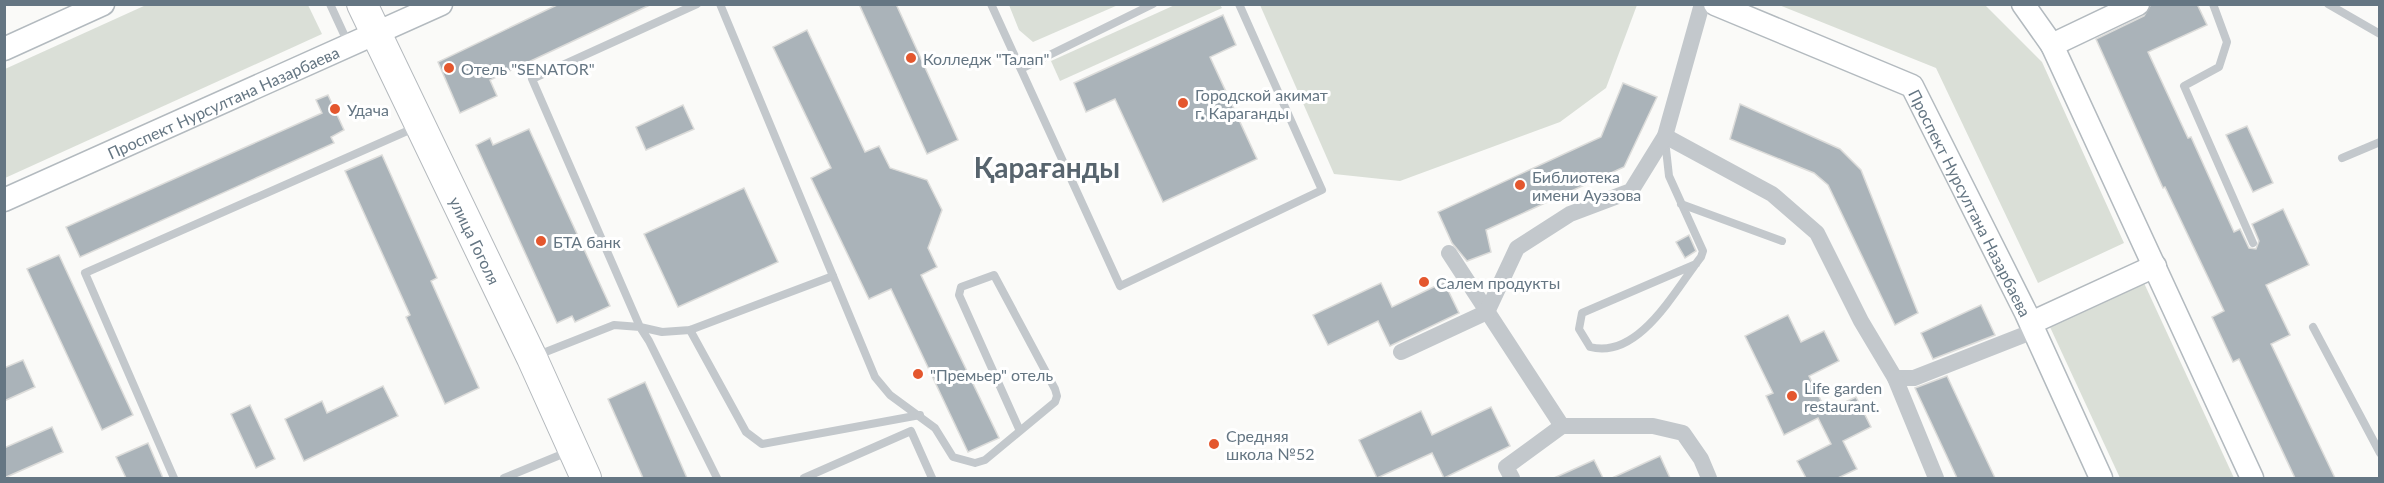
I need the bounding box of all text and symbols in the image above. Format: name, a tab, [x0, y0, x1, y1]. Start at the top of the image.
street label: Проспект Нурсултана Назарбаева	[104, 42, 342, 162]
place label: Колледж "Талап"	[923, 49, 1049, 68]
marker: Колледж "Талап"	[904, 51, 918, 65]
place label: Отель "SENATOR"	[461, 59, 595, 78]
marker: Отель "SENATOR"	[442, 61, 456, 75]
place label: Городской акимат г. Караганды	[1195, 85, 1328, 122]
street label: Проспект Нурсултана Назарбаева	[1906, 86, 2036, 320]
marker: Городской акимат г. Караганды	[1176, 96, 1190, 110]
place label: Удача	[347, 100, 389, 119]
marker: Удача	[328, 102, 342, 116]
district label: Қарағанды	[974, 150, 1120, 184]
place label: Библиотека имени Ауэзова	[1532, 167, 1641, 204]
marker: Библиотека имени Ауэзова	[1513, 178, 1527, 192]
street label: улица Гоголя	[446, 193, 505, 287]
place label: БТА банк	[553, 232, 621, 251]
marker: БТА банк	[534, 234, 548, 248]
place label: Салем продукты	[1436, 273, 1560, 292]
marker: Салем продукты	[1417, 275, 1431, 289]
place label: "Премьер" отель	[930, 365, 1053, 384]
marker: "Премьер" отель	[911, 367, 925, 381]
place label: Life garden restaurant.	[1804, 378, 1882, 415]
marker: Life garden restaurant.	[1785, 389, 1799, 403]
place label: Средняя школа №52	[1226, 426, 1314, 463]
marker: Средняя школа №52	[1207, 437, 1221, 451]

